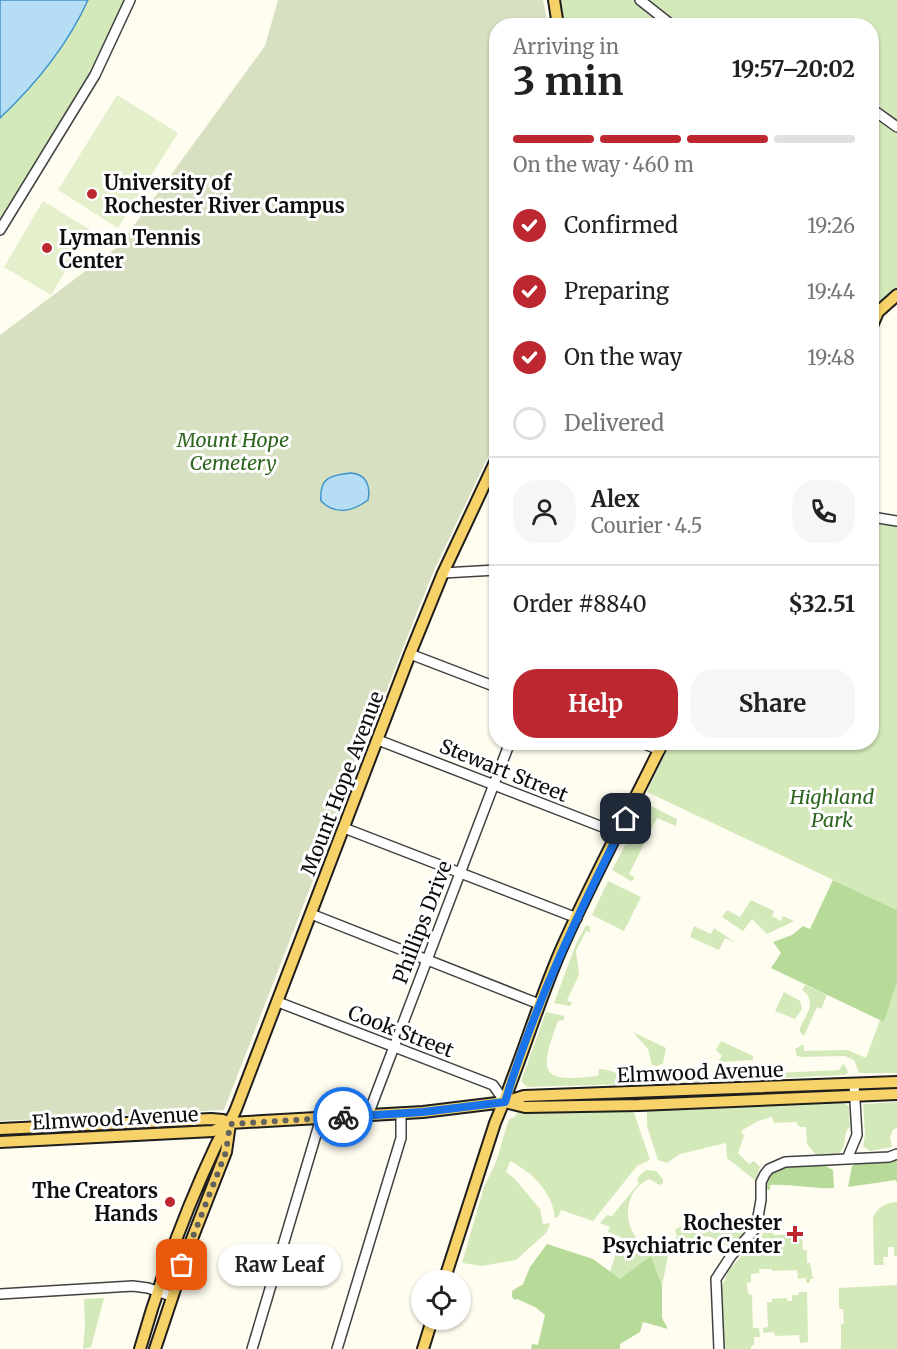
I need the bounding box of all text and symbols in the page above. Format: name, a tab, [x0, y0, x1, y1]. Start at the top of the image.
text: Arriving in	[513, 34, 619, 59]
text: 19:57–20:02	[732, 55, 855, 83]
text: 3 min	[513, 57, 623, 106]
text: On the way · 460 m	[513, 152, 694, 177]
place label: University of Rochester River Campus	[104, 170, 345, 218]
marker: University of Rochester River Campus	[85, 187, 99, 201]
icon: check	[513, 209, 546, 242]
text: Confirmed	[564, 211, 678, 239]
text: 19:26	[807, 213, 855, 238]
place label: Lyman Tennis Center	[59, 225, 201, 273]
marker: Lyman Tennis Center	[40, 241, 54, 255]
icon: check	[513, 275, 546, 308]
text: Preparing	[564, 277, 669, 305]
text: 19:44	[807, 279, 855, 304]
icon: check	[513, 341, 546, 374]
text: On the way	[564, 343, 682, 371]
text: 19:48	[807, 345, 855, 370]
text: Delivered	[564, 409, 664, 437]
park label: Mount Hope Cemetery	[176, 427, 289, 475]
button: person	[513, 480, 576, 543]
button: phone	[792, 480, 855, 543]
text: Alex	[591, 485, 640, 513]
text: Courier · 4.5	[591, 513, 703, 538]
text: Order #8840	[513, 590, 647, 618]
text: $32.51	[788, 590, 855, 618]
button: Help	[513, 669, 678, 738]
button: Share	[690, 669, 855, 738]
street label: Mount Hope Avenue	[295, 688, 389, 878]
street label: Stewart Street	[436, 733, 572, 807]
park label: Highland Park	[789, 784, 874, 832]
pin	[600, 793, 651, 844]
icon: home	[609, 802, 642, 835]
street label: Phillips Drive	[387, 857, 457, 987]
street label: Cook Street	[345, 999, 458, 1063]
street label: Elmwood Avenue	[616, 1057, 784, 1087]
courier	[313, 1087, 373, 1147]
street label: Elmwood Avenue	[31, 1101, 199, 1135]
icon: bike	[327, 1101, 360, 1134]
place label: The Creators Hands	[32, 1178, 158, 1226]
marker: The Creators Hands	[163, 1195, 177, 1209]
place label: Rochester Psychiatric Center	[602, 1210, 782, 1258]
marker: Rochester Psychiatric Center	[786, 1225, 804, 1243]
pin	[156, 1239, 207, 1290]
callout: Raw Leaf	[218, 1244, 341, 1286]
icon: bag	[165, 1248, 198, 1281]
text: Raw Leaf	[234, 1252, 325, 1277]
map controls	[411, 1270, 471, 1330]
button: locate	[411, 1270, 471, 1330]

